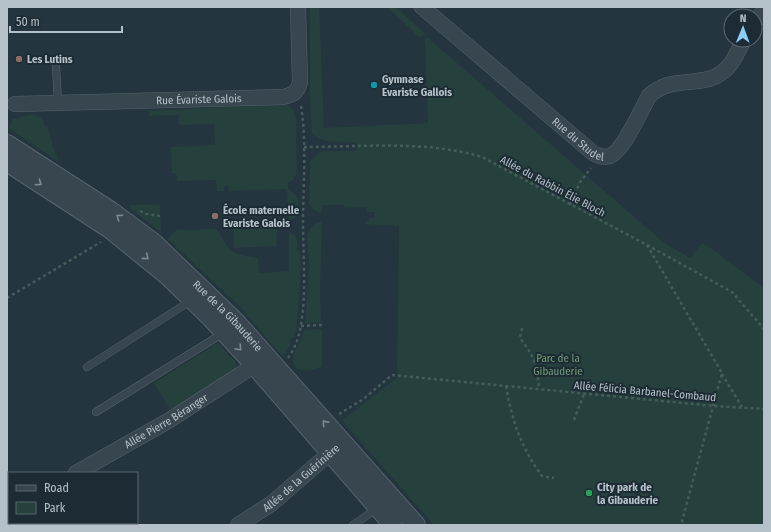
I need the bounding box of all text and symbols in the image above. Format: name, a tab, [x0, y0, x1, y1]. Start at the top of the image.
scale bar	[10, 8, 122, 34]
north arrow	[723, 8, 763, 48]
text: N	[740, 12, 747, 25]
text: 50 m	[16, 15, 40, 29]
place label: Les Lutins	[27, 53, 73, 66]
marker: Les Lutins	[14, 54, 24, 64]
place label: Gymnase Evariste Gallois	[382, 73, 452, 99]
marker: Gymnase Evariste Gallois	[369, 80, 379, 90]
street label: Rue Évariste Galois	[156, 92, 242, 107]
street label: Rue du Studel	[549, 115, 605, 164]
street label: Allée du Rabbin Élie Bloch	[498, 152, 608, 220]
one-way arrow	[35, 179, 42, 186]
place label: École maternelle Evariste Galois	[223, 203, 300, 230]
marker: École maternelle Evariste Galois	[210, 211, 220, 221]
one-way arrow	[116, 215, 123, 222]
one-way arrow	[142, 253, 149, 260]
street label: Rue de la Gibauderie	[190, 278, 265, 354]
one-way arrow	[234, 343, 242, 351]
park label: Parc de la Gibauderie	[533, 352, 583, 378]
street label: Allée Félicia Barbanel-Combaud	[573, 379, 717, 404]
street label: Allée Pierre Béranger	[122, 391, 210, 451]
one-way arrow	[323, 420, 330, 427]
street label: Allée de la Guérinière	[261, 442, 342, 515]
legend	[8, 472, 138, 524]
text: Road	[44, 481, 69, 495]
place label: City park de la Gibauderie	[597, 481, 659, 507]
marker: City park de la Gibauderie	[584, 488, 594, 498]
text: Park	[44, 501, 66, 515]

